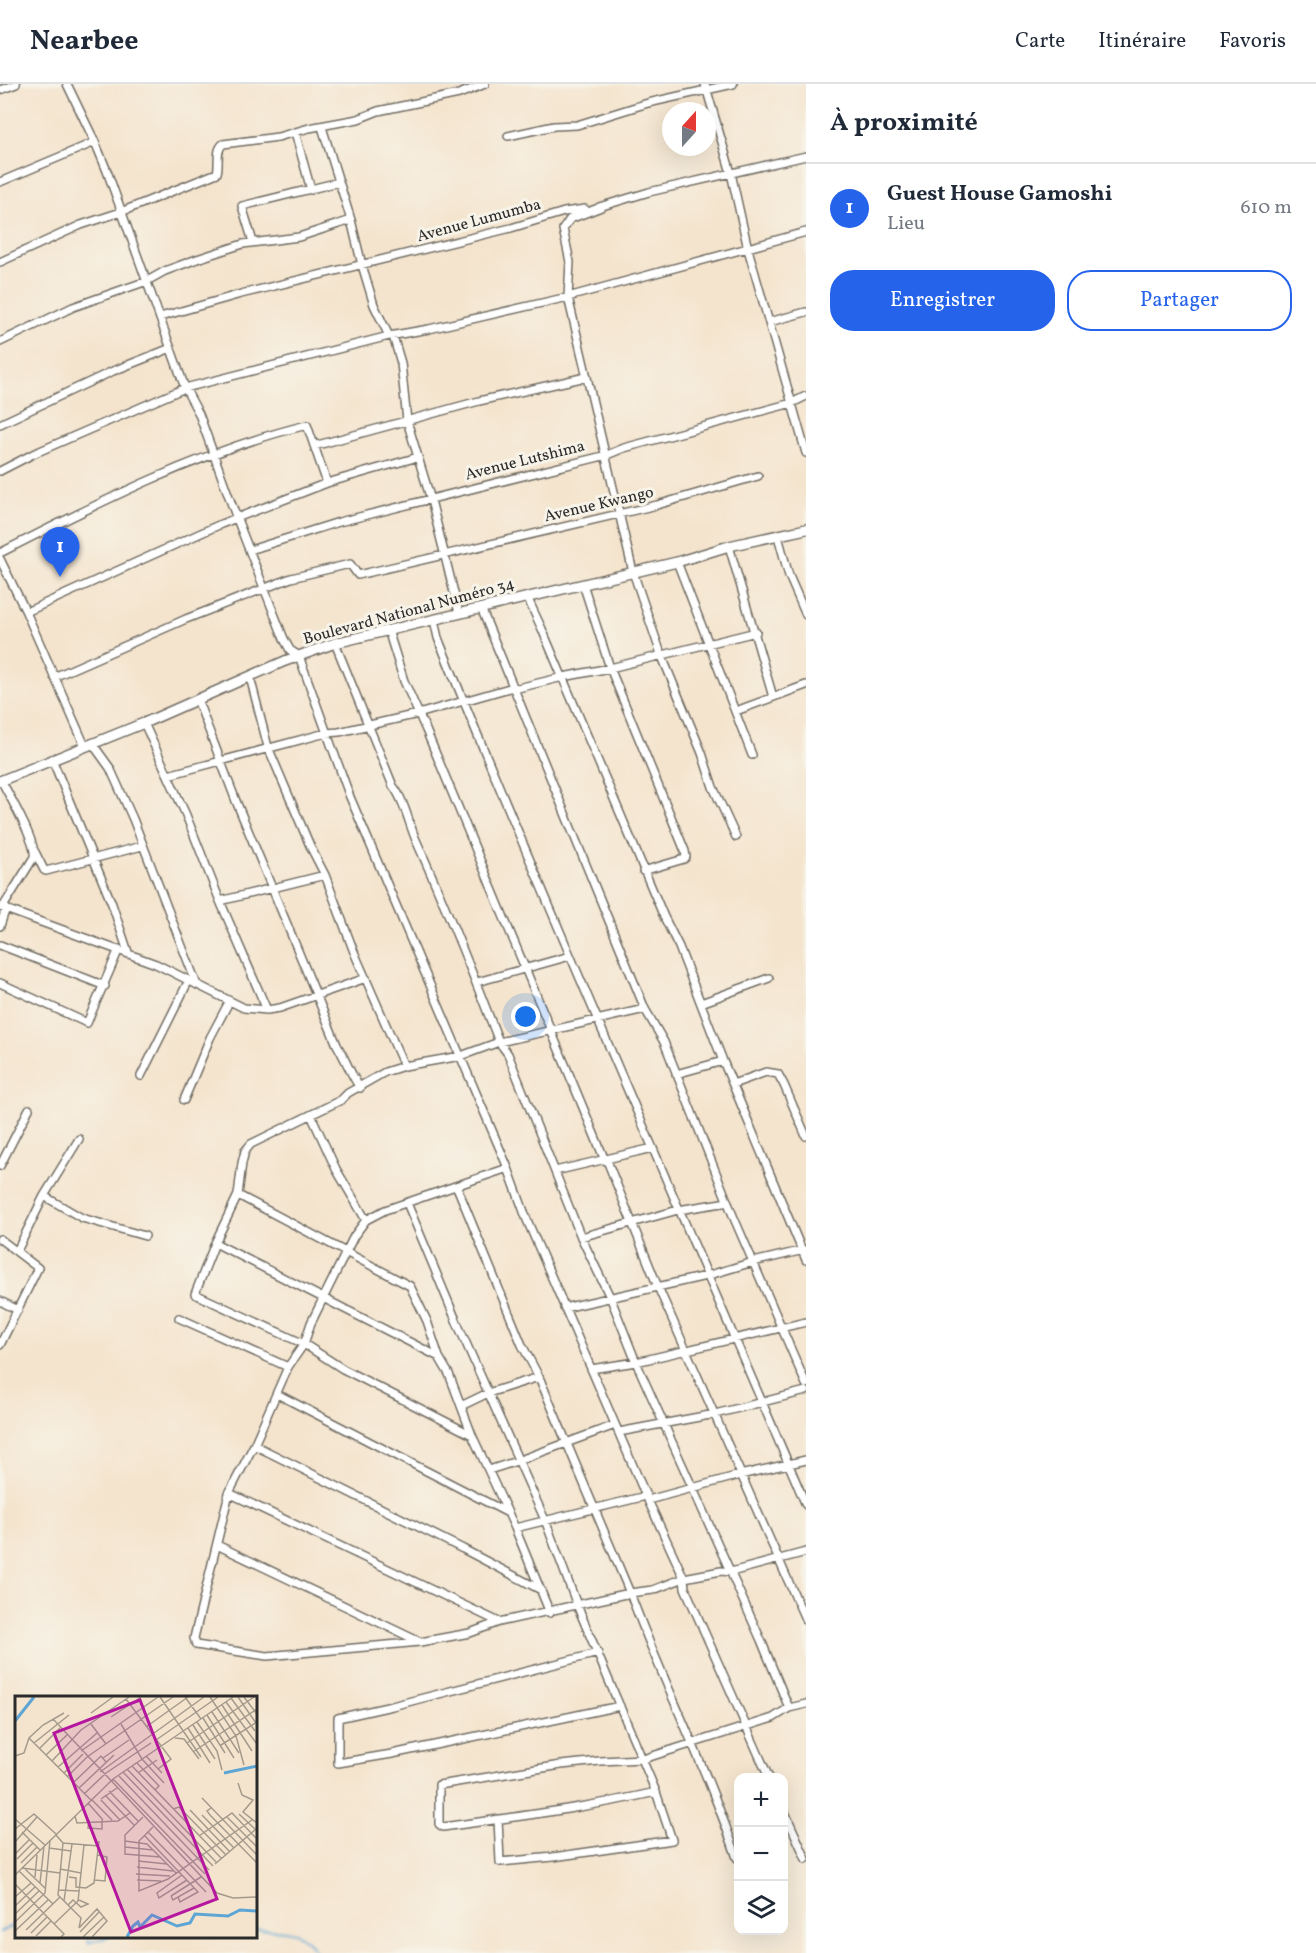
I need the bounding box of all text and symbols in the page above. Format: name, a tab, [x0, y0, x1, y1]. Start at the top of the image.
text: Nearbee	[30, 22, 139, 61]
text: Carte	[1015, 27, 1065, 56]
text: Itinéraire	[1098, 27, 1186, 56]
text: Favoris	[1219, 27, 1286, 56]
north arrow	[662, 102, 716, 156]
text: À proximité	[830, 105, 978, 141]
text: Guest House Gamoshi	[887, 179, 1112, 210]
street label: Avenue Lumumba	[415, 194, 543, 248]
text: 1	[845, 194, 854, 222]
text: 610 m	[1240, 194, 1292, 222]
text: Lieu	[887, 210, 925, 238]
button: Enregistrer	[830, 270, 1055, 331]
button: Partager	[1067, 270, 1292, 331]
street label: Avenue Lutshima	[463, 436, 587, 486]
street label: Avenue Kwango	[542, 482, 656, 528]
pin: 1	[40, 528, 80, 577]
street label: Boulevard National Numéro 34	[301, 573, 517, 651]
your location	[511, 1002, 540, 1031]
inset map	[15, 1696, 256, 1938]
map controls	[734, 1773, 788, 1935]
button: +	[734, 1773, 788, 1827]
button: −	[734, 1827, 788, 1881]
button: layers	[734, 1881, 788, 1935]

